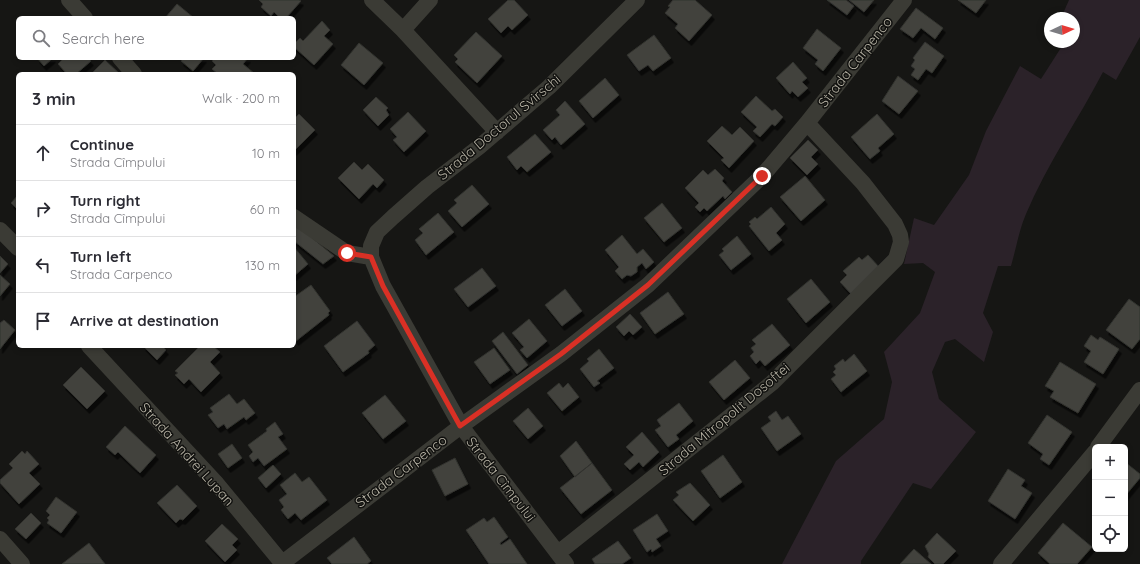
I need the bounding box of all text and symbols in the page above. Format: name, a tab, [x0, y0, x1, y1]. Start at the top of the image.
north arrow	[1044, 12, 1080, 48]
street label: Strada Carpenco	[814, 13, 896, 111]
search box	[16, 16, 296, 60]
icon: search	[30, 27, 52, 49]
text: Search here	[62, 29, 145, 48]
street label: Strada Doctorul Svirschi	[434, 70, 564, 184]
text: 3 min	[32, 88, 76, 109]
text: Walk · 200 m	[202, 90, 280, 106]
text: Continue	[70, 135, 134, 154]
icon: ahead	[32, 142, 54, 164]
text: 10 m	[252, 145, 280, 161]
text: Strada Cîmpului	[70, 154, 165, 170]
route end	[753, 167, 771, 185]
text: Turn right	[70, 191, 141, 210]
icon: right	[32, 198, 54, 220]
text: 60 m	[250, 201, 280, 217]
text: Strada Cîmpului	[70, 210, 165, 226]
route start	[338, 244, 356, 262]
text: Turn left	[70, 247, 132, 266]
icon: left	[32, 254, 54, 276]
text: 130 m	[245, 257, 280, 273]
text: Strada Carpenco	[70, 266, 172, 282]
icon: arrive	[32, 310, 54, 332]
text: Arrive at destination	[70, 311, 219, 330]
street label: Strada Mitropolit Dosoftei	[655, 359, 793, 479]
street label: Strada Andrei Lupan	[136, 399, 238, 509]
street label: Strada Carpenco	[352, 431, 450, 511]
street label: Strada Cîmpului	[462, 433, 540, 525]
map controls	[1092, 444, 1128, 552]
button: +	[1092, 444, 1128, 480]
button: −	[1092, 480, 1128, 516]
button: locate	[1092, 516, 1128, 552]

